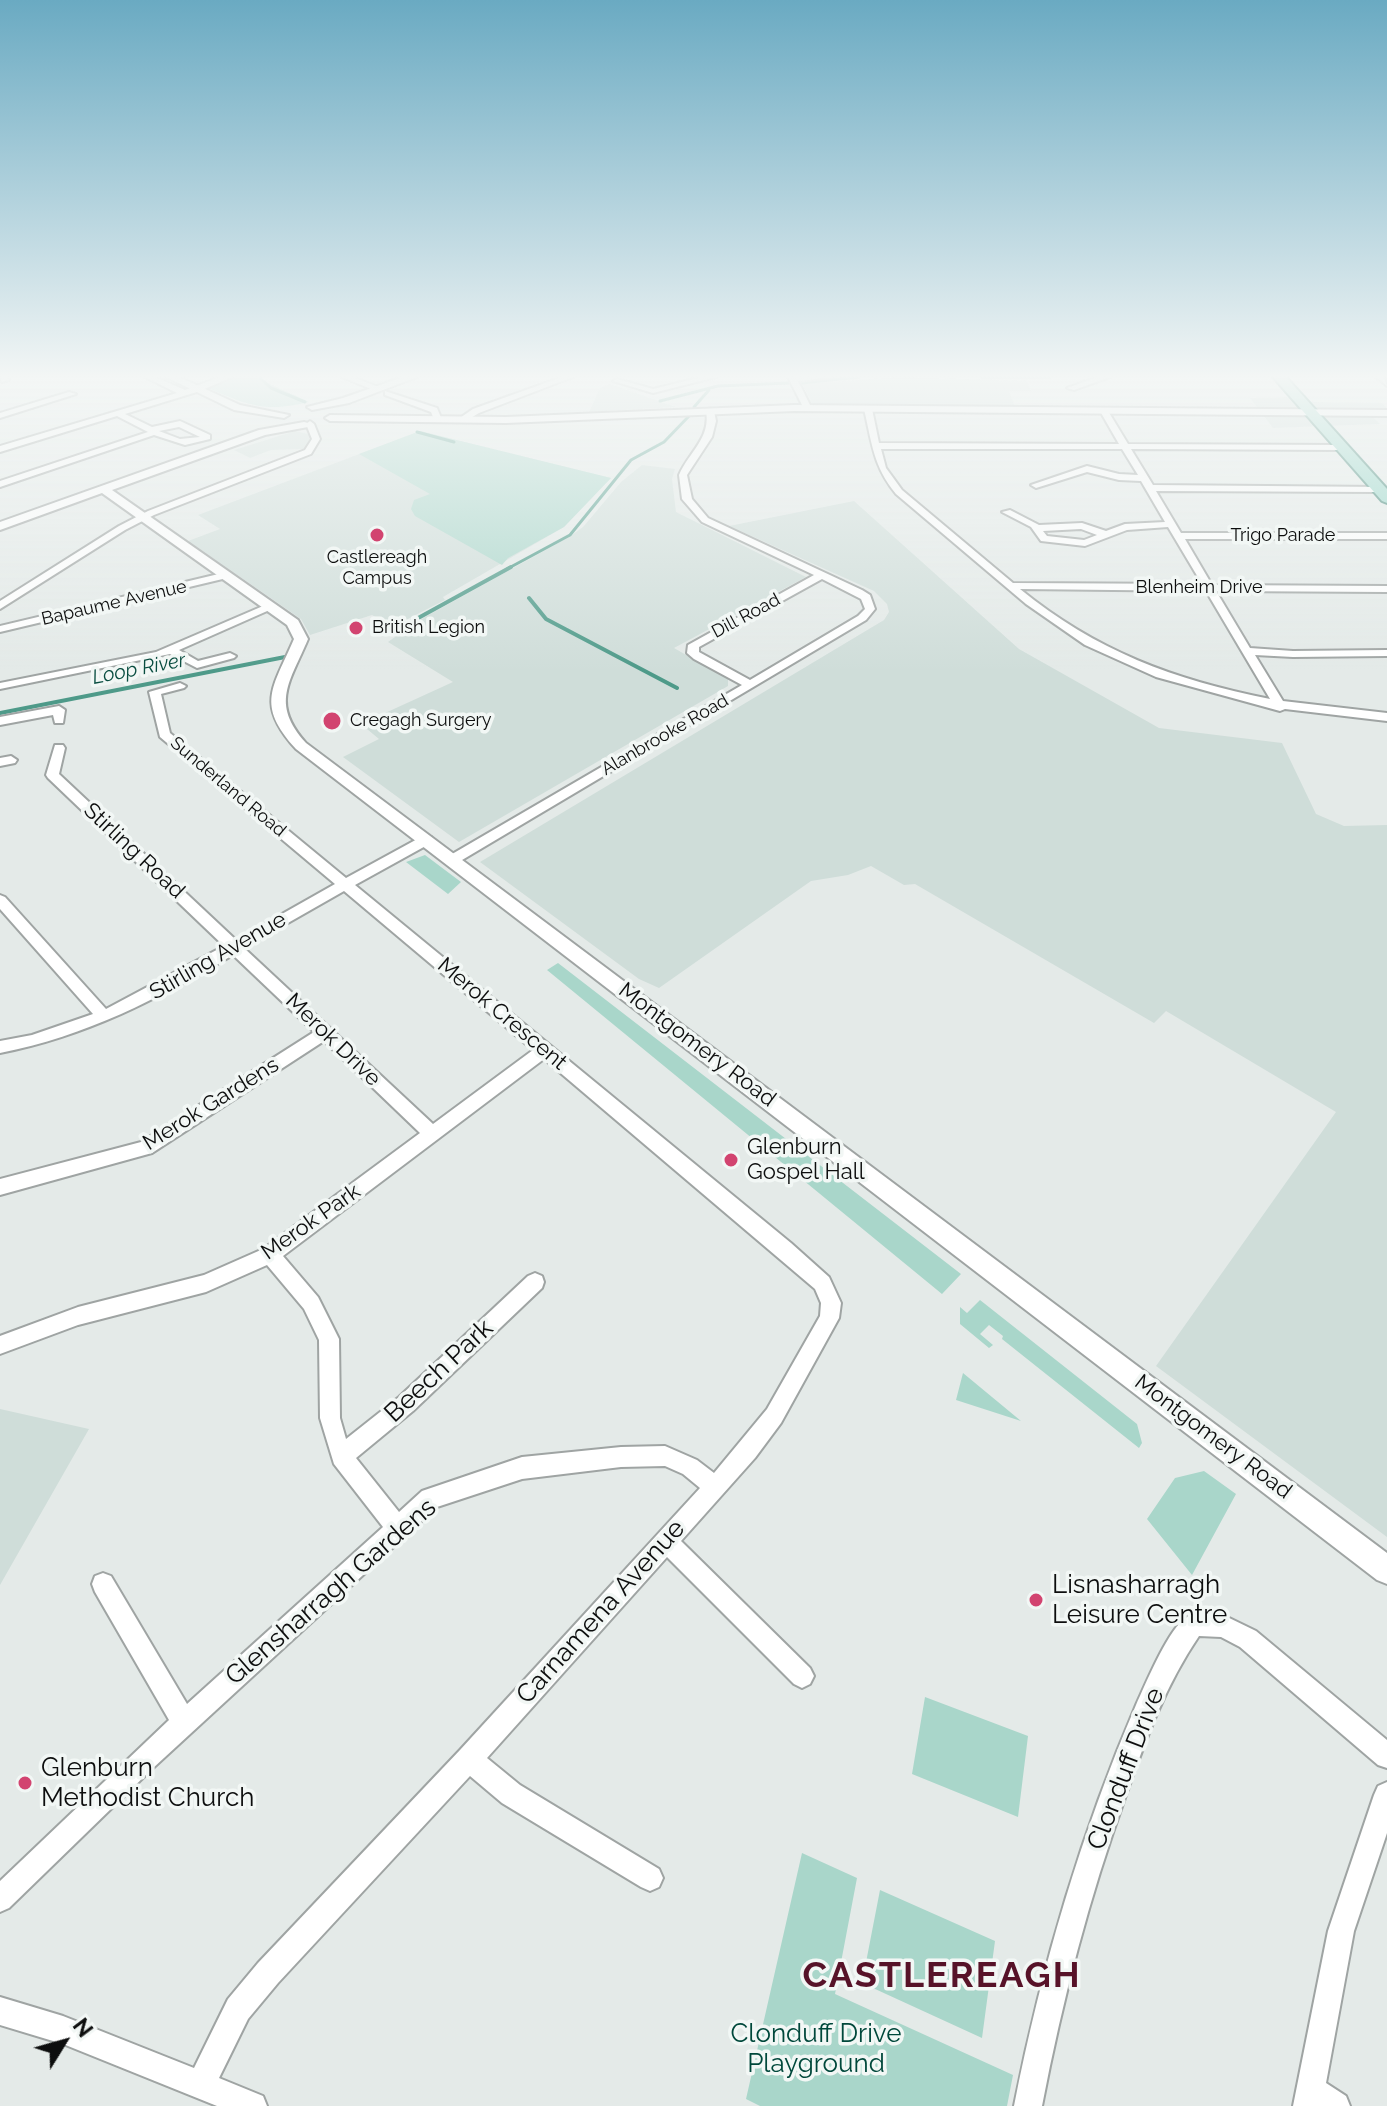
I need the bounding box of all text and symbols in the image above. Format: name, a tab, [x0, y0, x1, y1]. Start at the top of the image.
street label: Trigo Parade	[1231, 525, 1335, 547]
marker: Castlereagh Campus	[368, 526, 386, 544]
place label: Castlereagh Campus	[327, 547, 427, 590]
street label: Bapaume Avenue	[39, 576, 189, 630]
street label: Blenheim Drive	[1135, 577, 1263, 599]
street label: Dill Road	[708, 589, 784, 643]
place label: British Legion	[372, 617, 485, 639]
marker: British Legion	[347, 619, 365, 637]
water label: Loop River	[90, 648, 188, 690]
street label: Alanbrooke Road	[598, 690, 732, 780]
marker: Cregagh Surgery	[321, 710, 343, 732]
place label: Cregagh Surgery	[350, 710, 492, 732]
street label: Sunderland Road	[166, 732, 290, 842]
street label: Stirling Road	[78, 797, 190, 905]
street label: Stirling Avenue	[145, 906, 291, 1006]
street label: Merok Crescent	[432, 952, 572, 1076]
street label: Montgomery Road	[613, 977, 781, 1113]
street label: Merok Drive	[280, 988, 386, 1092]
street label: Merok Gardens	[138, 1052, 284, 1156]
place label: Glenburn Gospel Hall	[747, 1134, 865, 1186]
marker: Glenburn Gospel Hall	[722, 1151, 740, 1169]
street label: Merok Park	[256, 1178, 366, 1266]
street label: Beech Park	[378, 1313, 500, 1429]
street label: Montgomery Road	[1129, 1369, 1297, 1505]
street label: Glensharragh Gardens	[219, 1492, 443, 1692]
street label: Carnamena Avenue	[510, 1514, 692, 1710]
place label: Lisnasharragh Leisure Centre	[1052, 1569, 1227, 1630]
marker: Lisnasharragh Leisure Centre	[1027, 1591, 1045, 1609]
street label: Clonduff Drive	[1081, 1684, 1171, 1854]
place label: Glenburn Methodist Church	[41, 1752, 254, 1814]
marker: Glenburn Methodist Church	[16, 1774, 34, 1792]
district label: CASTLEREAGH	[803, 1954, 1081, 1998]
north arrow	[24, 2002, 104, 2082]
text: N	[68, 2013, 99, 2042]
park label: Clonduff Drive Playground	[731, 2018, 901, 2080]

